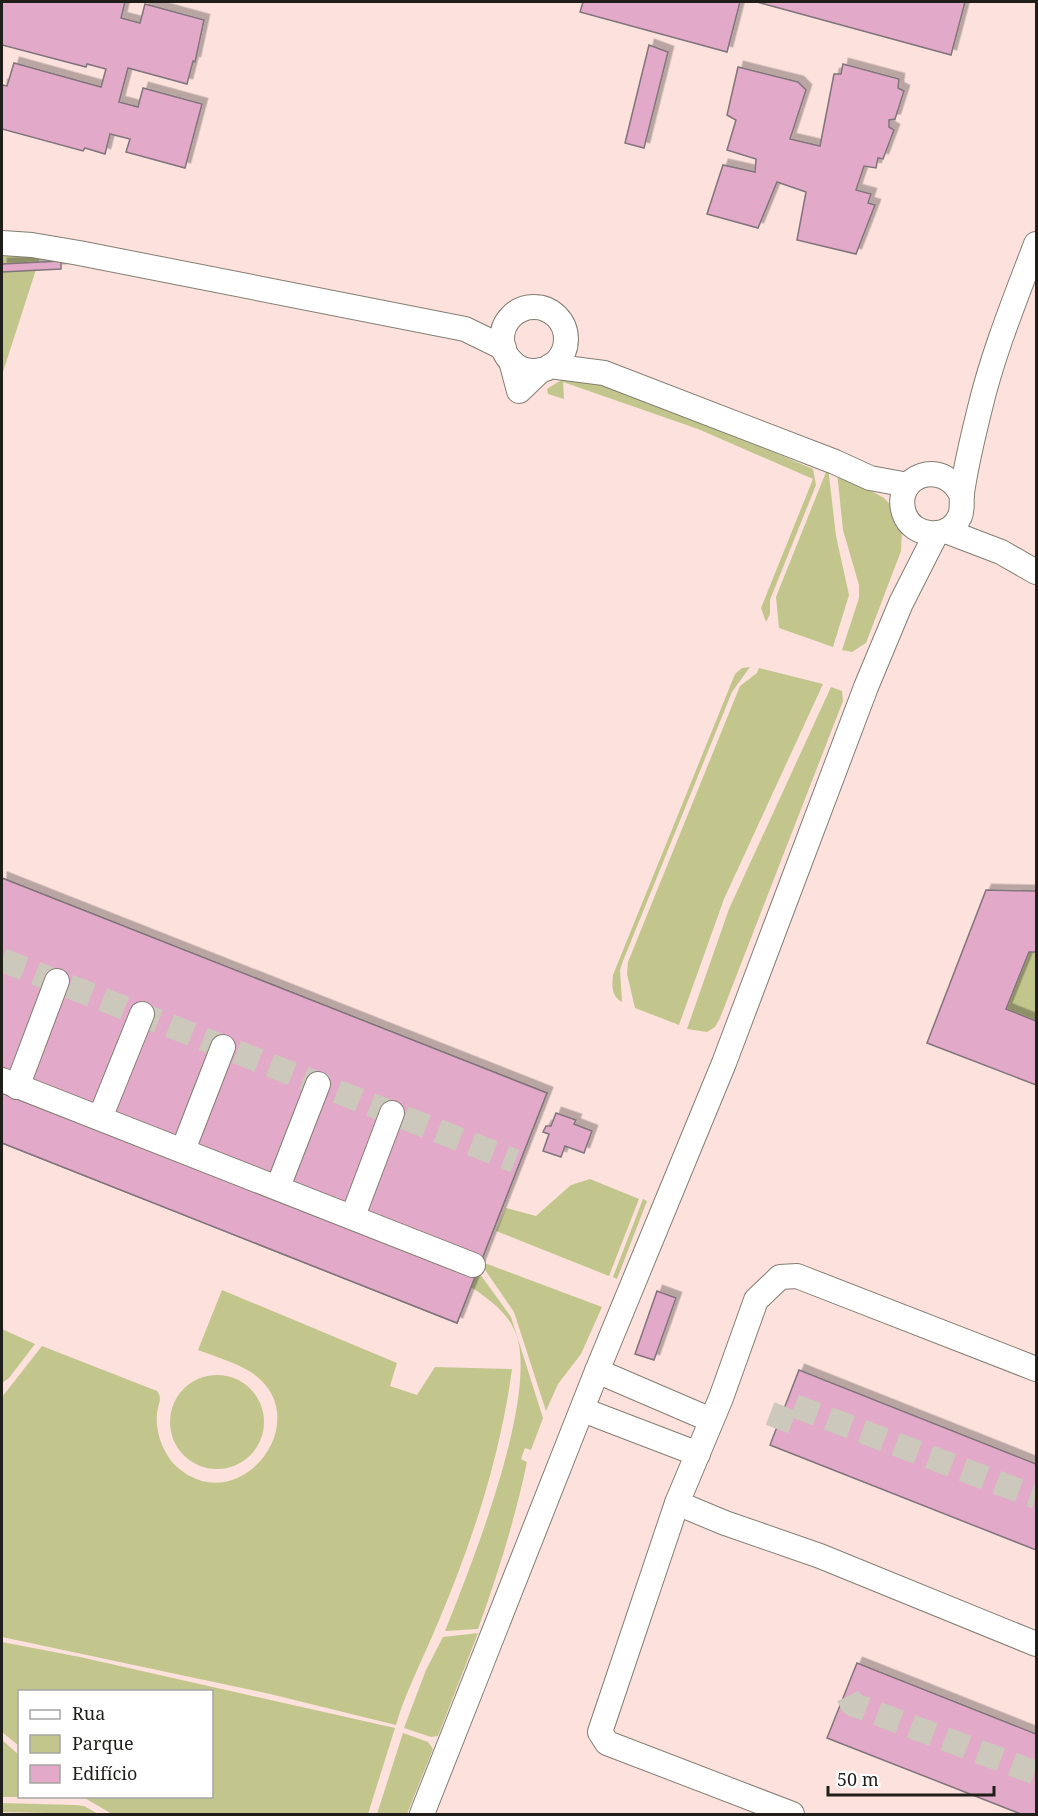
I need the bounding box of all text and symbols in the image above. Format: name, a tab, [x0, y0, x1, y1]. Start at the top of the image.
legend	[18, 1690, 213, 1798]
text: Rua	[72, 1701, 105, 1725]
text: Parque	[72, 1731, 134, 1755]
scale bar	[828, 1759, 994, 1797]
text: Edifício	[72, 1761, 137, 1785]
text: 50 m	[837, 1767, 879, 1791]

